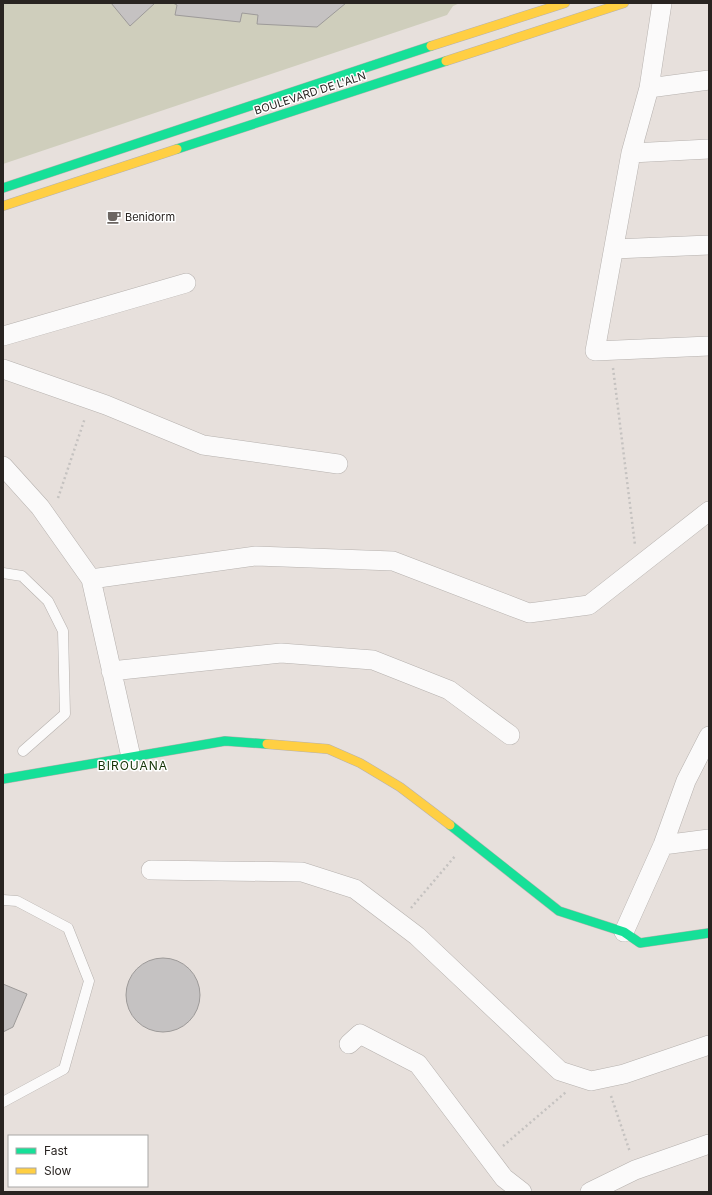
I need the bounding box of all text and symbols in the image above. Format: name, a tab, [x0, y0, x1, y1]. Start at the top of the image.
street label: BOULEVARD DE L'ALN	[252, 68, 368, 118]
cafe icon: Benidorm	[106, 209, 122, 225]
place label: Benidorm	[125, 210, 175, 224]
district label: BIROUANA	[98, 758, 168, 773]
legend	[8, 1135, 148, 1187]
text: Fast	[44, 1143, 68, 1158]
text: Slow	[44, 1163, 72, 1178]

